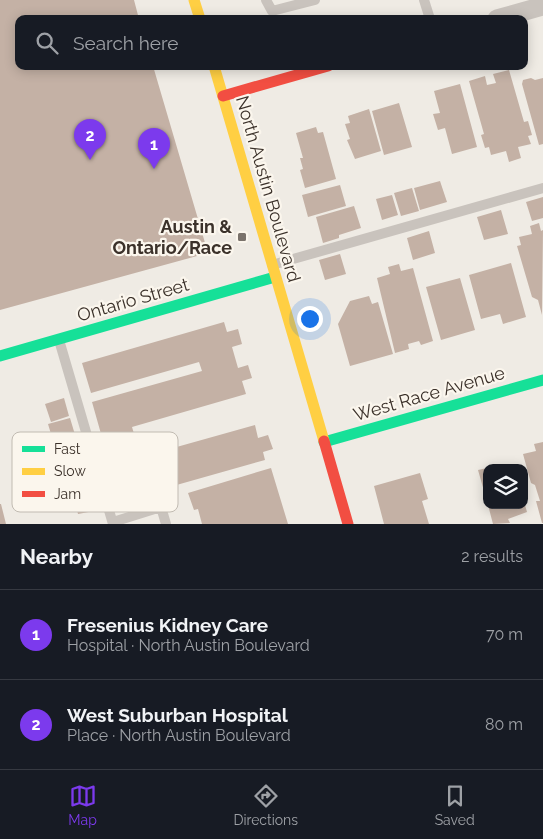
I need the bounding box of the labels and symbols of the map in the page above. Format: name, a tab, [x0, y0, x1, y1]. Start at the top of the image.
street label: North Austin Boulevard	[232, 93, 305, 284]
pin: 2	[74, 119, 106, 160]
pin: 1	[138, 128, 170, 169]
place label: Austin & Ontario/Race	[113, 216, 232, 258]
marker: Austin & Ontario/Race	[236, 231, 248, 243]
street label: Ontario Street	[75, 274, 191, 325]
your location	[297, 306, 323, 332]
street label: West Race Avenue	[351, 362, 507, 425]
legend	[12, 432, 178, 512]
text: Fast	[54, 441, 81, 457]
text: Slow	[54, 463, 86, 479]
text: Jam	[54, 486, 81, 502]

